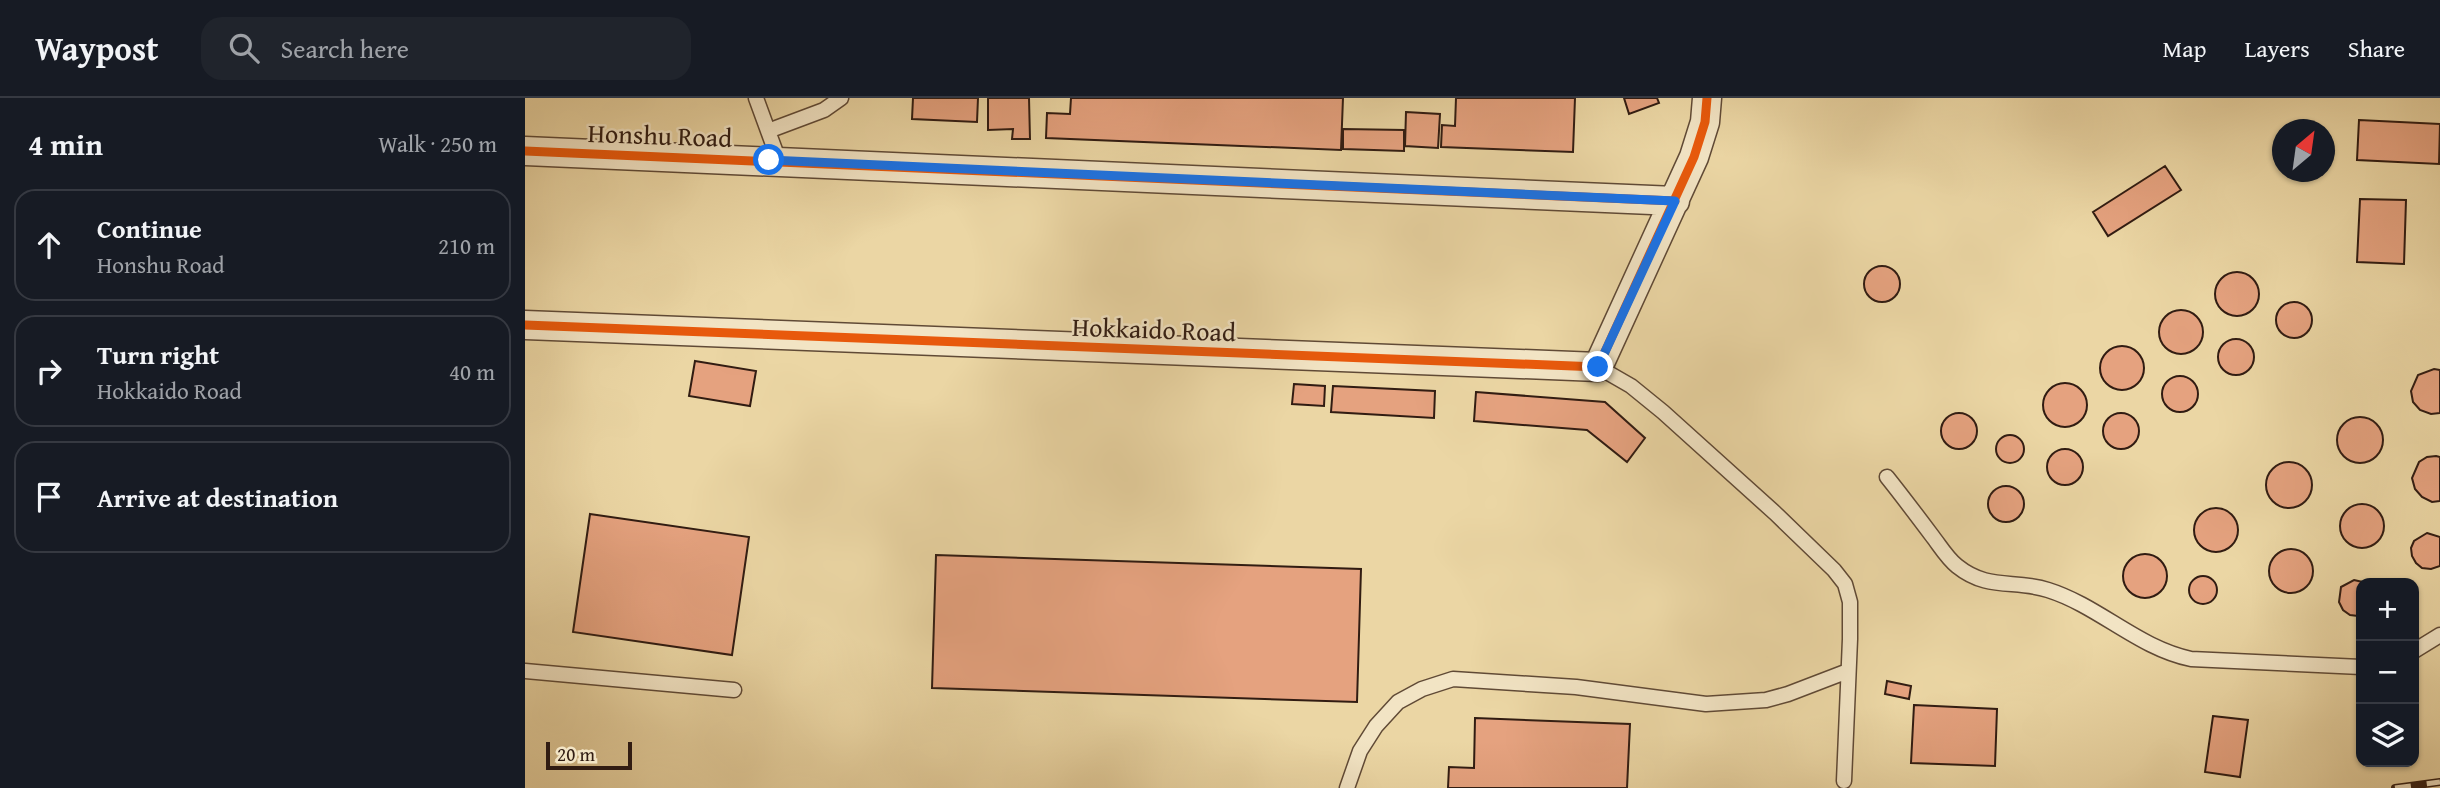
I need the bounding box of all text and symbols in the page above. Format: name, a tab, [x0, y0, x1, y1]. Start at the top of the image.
search box	[201, 17, 691, 80]
text: Waypost	[35, 24, 159, 72]
icon: search	[225, 29, 263, 67]
text: Search here	[281, 29, 409, 68]
text: Map	[2163, 31, 2206, 66]
text: Layers	[2244, 31, 2310, 66]
text: Share	[2348, 31, 2405, 66]
street label: Honshu Road	[587, 113, 733, 157]
north arrow	[2272, 119, 2335, 182]
text: 4 min	[28, 122, 103, 166]
text: Walk · 250 m	[378, 127, 497, 160]
route start	[753, 144, 784, 175]
text: Continue	[97, 209, 202, 248]
icon: ahead	[30, 226, 68, 264]
text: 210 m	[438, 229, 495, 262]
text: Honshu Road	[97, 248, 225, 281]
street label: Hokkaido Road	[1071, 307, 1237, 351]
text: Turn right	[97, 335, 219, 374]
route end	[1582, 351, 1613, 382]
icon: right	[30, 352, 68, 390]
text: 40 m	[449, 355, 495, 388]
text: Hokkaido Road	[97, 374, 242, 407]
icon: arrive	[30, 478, 68, 516]
text: Arrive at destination	[97, 478, 338, 517]
map controls	[2356, 578, 2419, 767]
button: +	[2356, 578, 2419, 641]
button: −	[2356, 641, 2419, 704]
button: layers	[2356, 704, 2419, 767]
scale bar	[546, 739, 632, 771]
text: 20 m	[557, 740, 595, 768]

